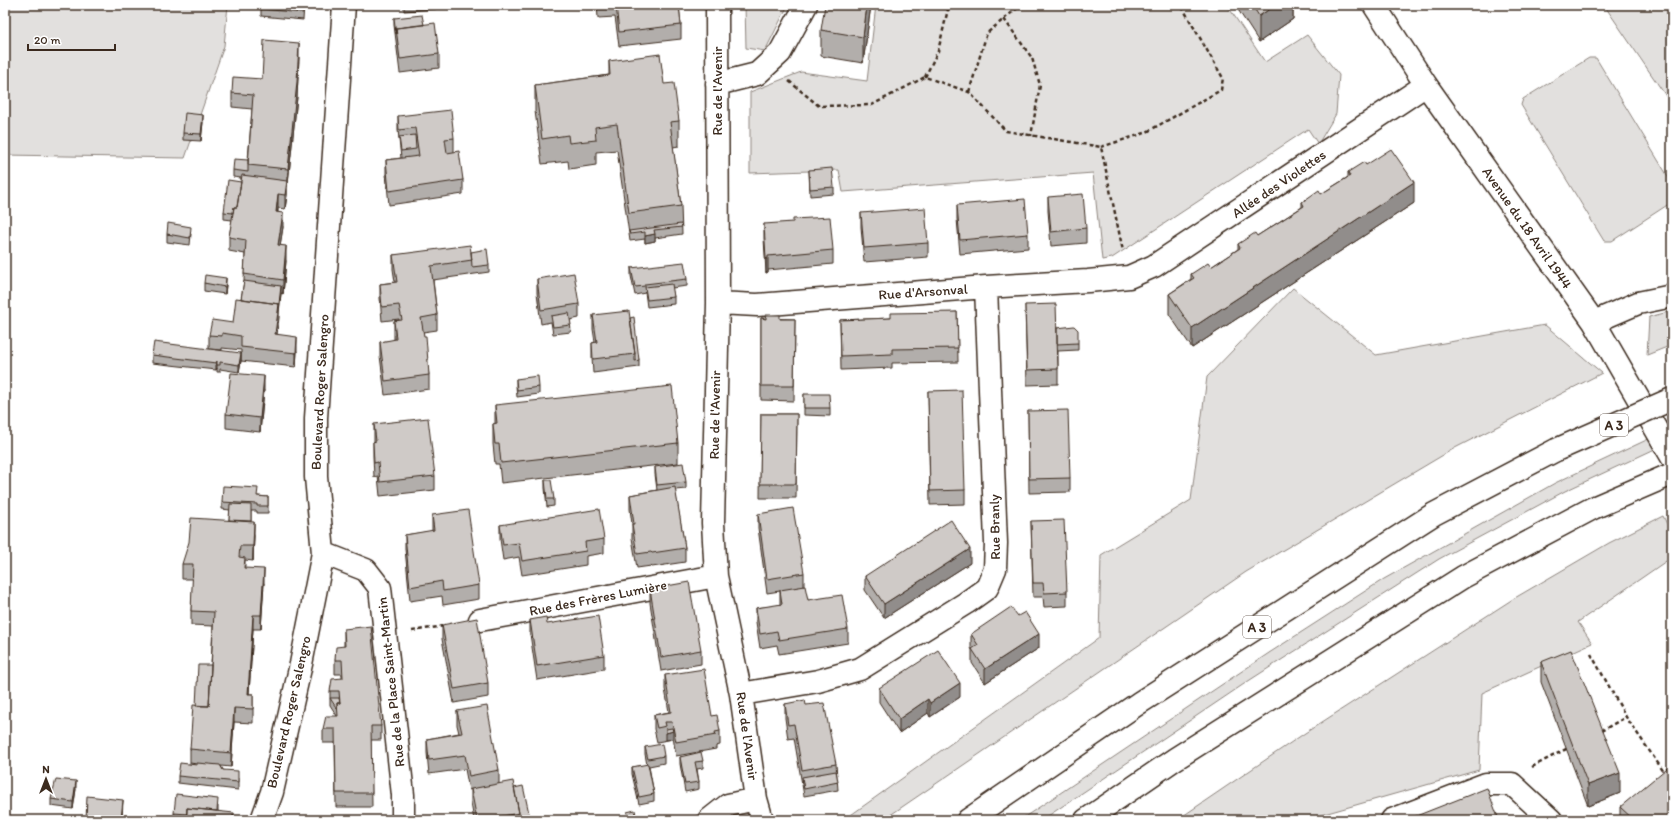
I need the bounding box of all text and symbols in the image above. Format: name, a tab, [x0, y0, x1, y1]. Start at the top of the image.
scale bar	[28, 26, 115, 52]
text: 20 m	[34, 33, 61, 47]
street label: Rue de l'Avenir	[709, 46, 726, 136]
street label: Allée des Violettes	[1229, 146, 1329, 222]
street label: Avenue du 18 Avril 1944	[1479, 164, 1576, 293]
street label: Rue d'Arsonval	[878, 280, 968, 304]
street label: Boulevard Roger Salengro	[307, 314, 333, 470]
street label: Rue de l'Avenir	[706, 370, 724, 460]
road number: A 3	[1600, 414, 1628, 436]
street label: Rue Branly	[986, 494, 1004, 560]
street label: Rue des Frères Lumière	[528, 576, 669, 620]
street label: Rue de la Place Saint-Martin	[374, 596, 408, 768]
road number: A 3	[1243, 616, 1271, 638]
street label: Boulevard Roger Salengro	[263, 634, 315, 790]
street label: Rue de l'Avenir	[732, 691, 762, 782]
north arrow	[26, 759, 66, 799]
text: N	[42, 763, 50, 776]

